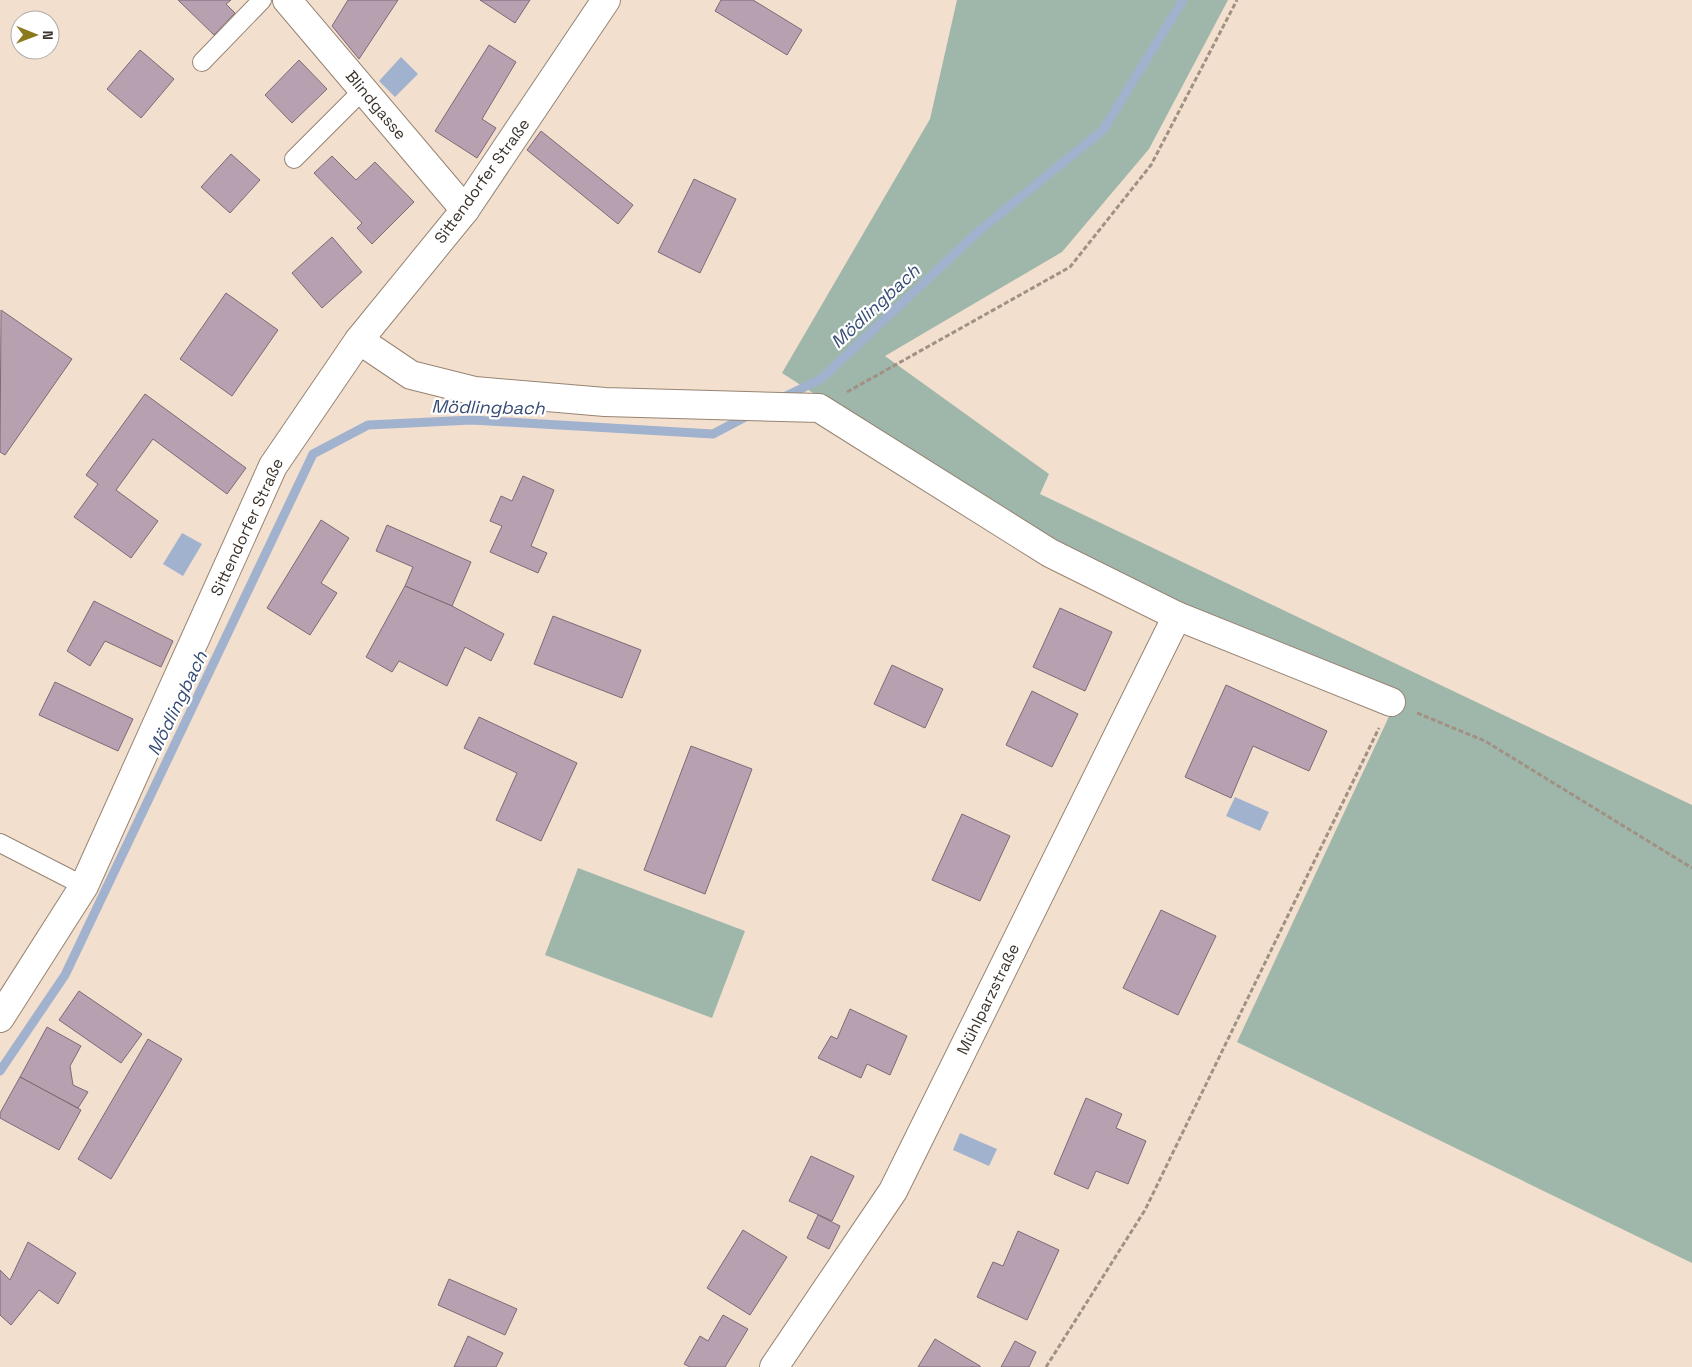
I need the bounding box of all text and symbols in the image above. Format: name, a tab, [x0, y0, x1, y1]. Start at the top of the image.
north arrow	[10, 10, 60, 60]
text: N	[39, 30, 57, 40]
street label: Blindgasse	[341, 66, 411, 144]
street label: Sittendorfer Straße	[430, 114, 534, 248]
water label: Mödlingbach	[826, 258, 925, 353]
water label: Mödlingbach	[431, 395, 546, 420]
street label: Sittendorfer Straße	[206, 455, 288, 599]
water label: Mödlingbach	[142, 646, 213, 759]
street label: Mühlparzstraße	[952, 940, 1024, 1058]

